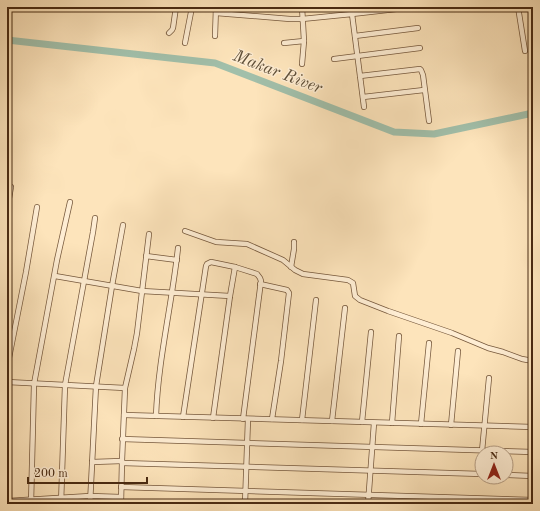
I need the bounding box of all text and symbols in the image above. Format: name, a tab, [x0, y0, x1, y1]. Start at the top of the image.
water label: Makar River	[230, 47, 325, 97]
north arrow	[474, 445, 514, 485]
text: N	[490, 451, 499, 462]
scale bar	[28, 459, 147, 485]
text: 200 m	[34, 468, 68, 480]

